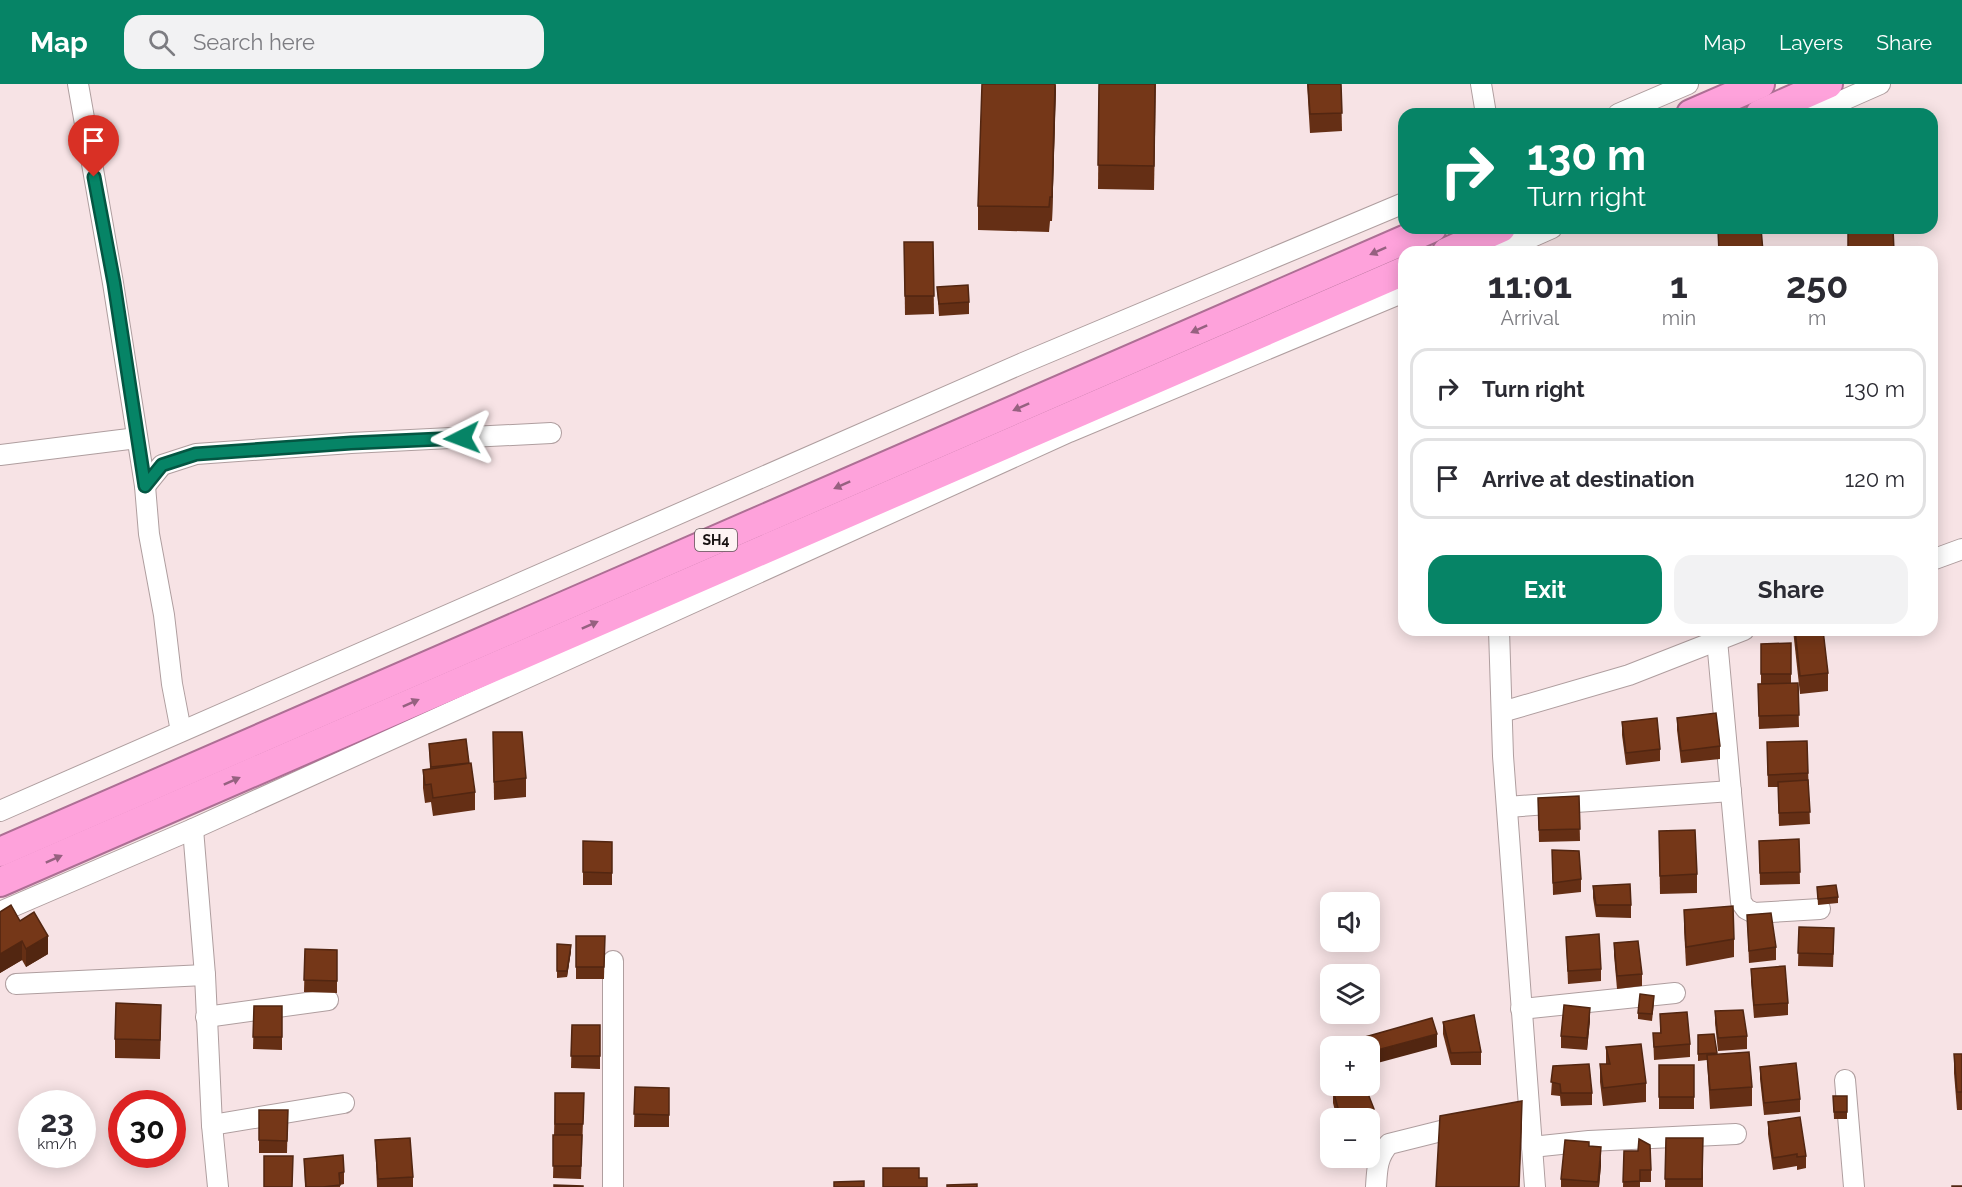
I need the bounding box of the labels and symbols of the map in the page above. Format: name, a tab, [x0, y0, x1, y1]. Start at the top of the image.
pin	[68, 115, 119, 177]
one-way arrow	[1369, 247, 1387, 257]
one-way arrow	[1191, 325, 1208, 334]
one-way arrow	[1011, 402, 1029, 412]
position arrow	[430, 406, 494, 470]
one-way arrow	[832, 480, 850, 490]
road number: SH4	[695, 529, 737, 551]
one-way arrow	[581, 620, 599, 630]
one-way arrow	[403, 698, 421, 708]
one-way arrow	[224, 776, 242, 786]
one-way arrow	[45, 854, 63, 864]
speed limit sign: 30	[108, 1090, 186, 1168]

